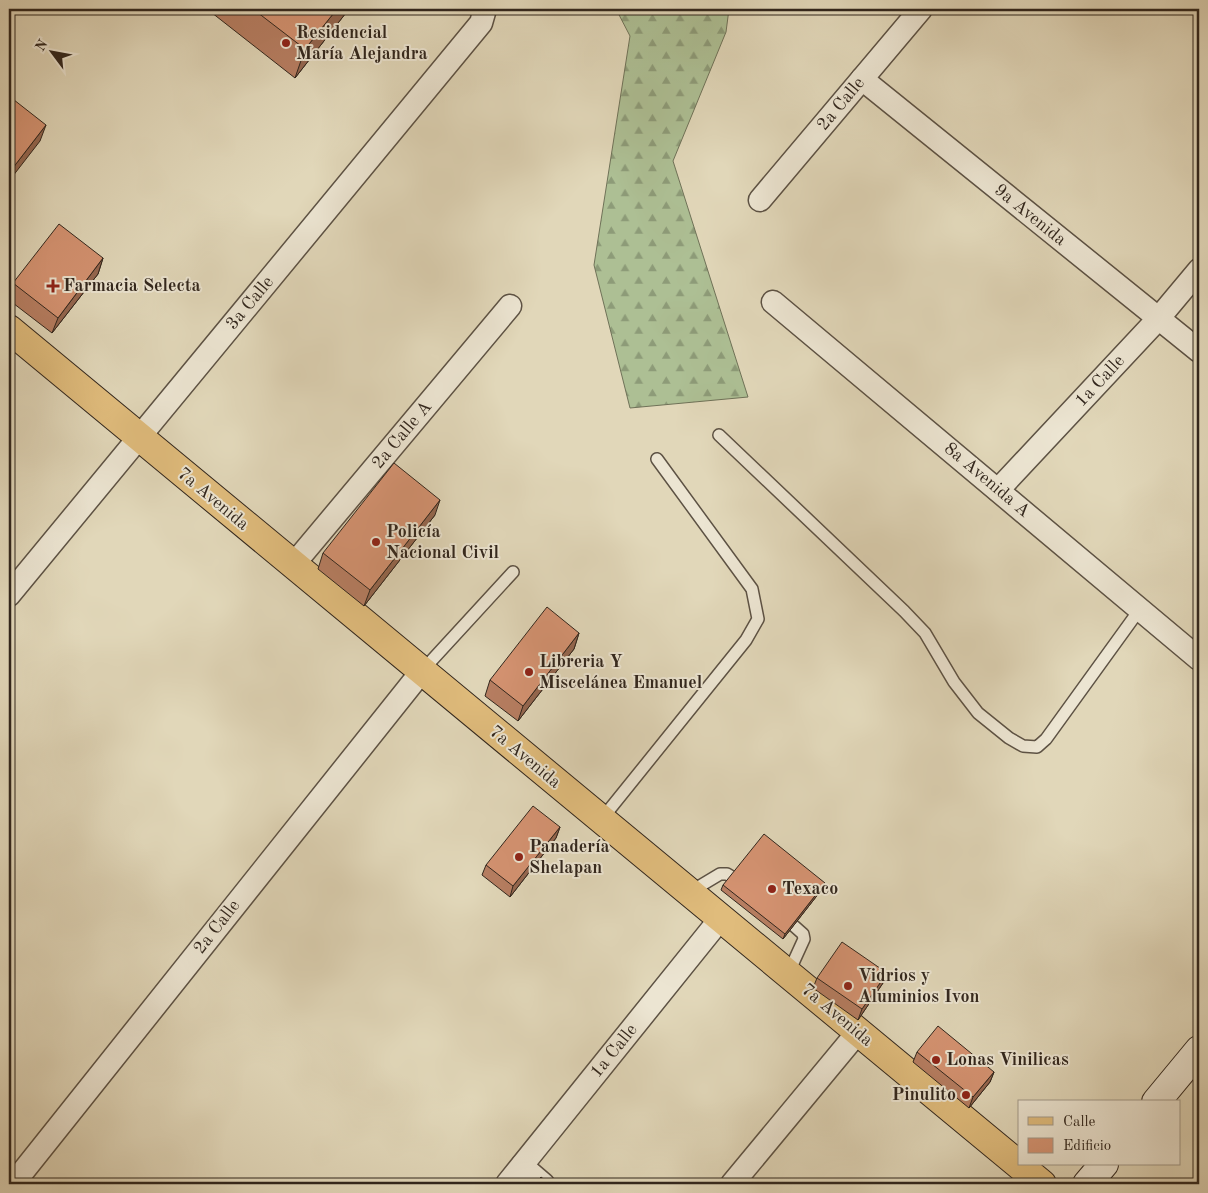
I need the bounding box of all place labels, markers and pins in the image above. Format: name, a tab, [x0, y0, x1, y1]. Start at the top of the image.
place label: Residencial María Alejandra	[296, 24, 428, 63]
marker: Residencial María Alejandra	[280, 37, 292, 49]
place label: Farmacia Selecta	[63, 277, 201, 295]
marker: Farmacia Selecta	[47, 280, 59, 292]
place label: Policía Nacional Civil	[386, 523, 500, 562]
marker: Policía Nacional Civil	[370, 536, 382, 548]
place label: Libreria Y Miscelánea Emanuel	[539, 653, 703, 692]
marker: Libreria Y Miscelánea Emanuel	[523, 666, 535, 678]
place label: Panadería Shelapan	[529, 838, 610, 877]
marker: Panadería Shelapan	[513, 851, 525, 863]
place label: Texaco	[782, 880, 838, 898]
marker: Texaco	[766, 883, 778, 895]
place label: Vidrios y Aluminios Ivon	[858, 967, 979, 1006]
marker: Vidrios y Aluminios Ivon	[842, 980, 854, 992]
place label: Lonas Vinilicas	[946, 1051, 1069, 1069]
marker: Lonas Vinilicas	[930, 1054, 942, 1066]
place label: Pinulito	[892, 1086, 956, 1104]
marker: Pinulito	[960, 1089, 972, 1101]

